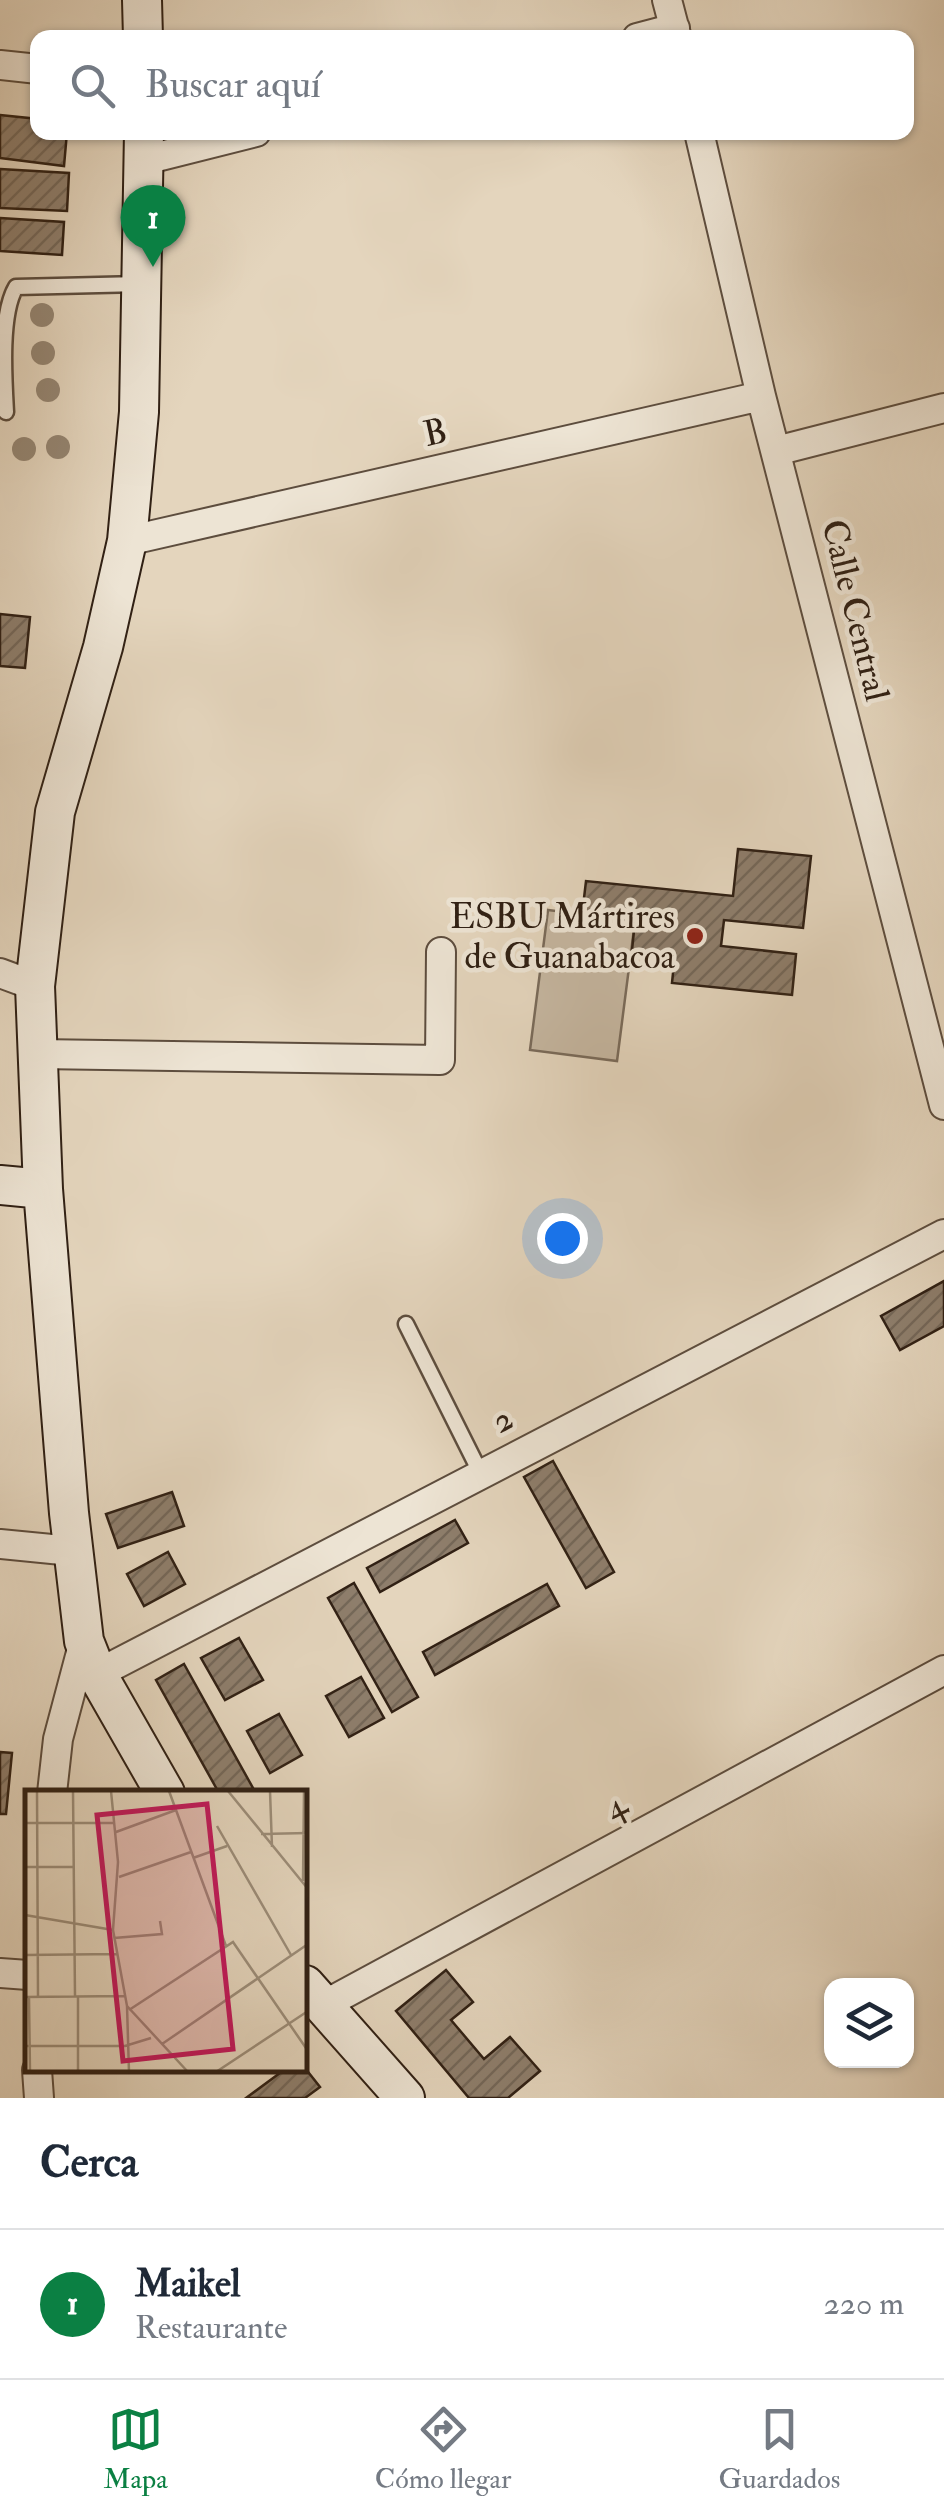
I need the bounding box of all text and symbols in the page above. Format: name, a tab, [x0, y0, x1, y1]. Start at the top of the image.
search box	[30, 30, 914, 140]
icon: search	[65, 58, 120, 113]
text: Buscar aquí	[145, 61, 321, 109]
pin: 1	[120, 184, 186, 267]
street label: B	[419, 409, 451, 457]
street label: Calle Central	[811, 515, 899, 706]
place label: ESBU Mártires de Guanabacoa	[450, 895, 676, 979]
marker: ESBU Mártires de Guanabacoa	[684, 925, 706, 947]
your location	[537, 1213, 588, 1264]
street label: 2	[485, 1396, 520, 1444]
street label: 4	[597, 1781, 636, 1830]
inset map	[25, 1790, 308, 2073]
map controls	[824, 1978, 914, 2068]
button: layers	[824, 1978, 914, 2068]
text: Cerca	[40, 2137, 138, 2189]
text: Maikel	[135, 2260, 241, 2308]
text: 1	[67, 2284, 78, 2324]
text: 220 m	[824, 2284, 904, 2324]
text: Restaurante	[135, 2308, 287, 2348]
tab: Mapa	[104, 2402, 168, 2497]
tab: Cómo llegar	[375, 2402, 511, 2497]
tab: Guardados	[718, 2402, 840, 2497]

